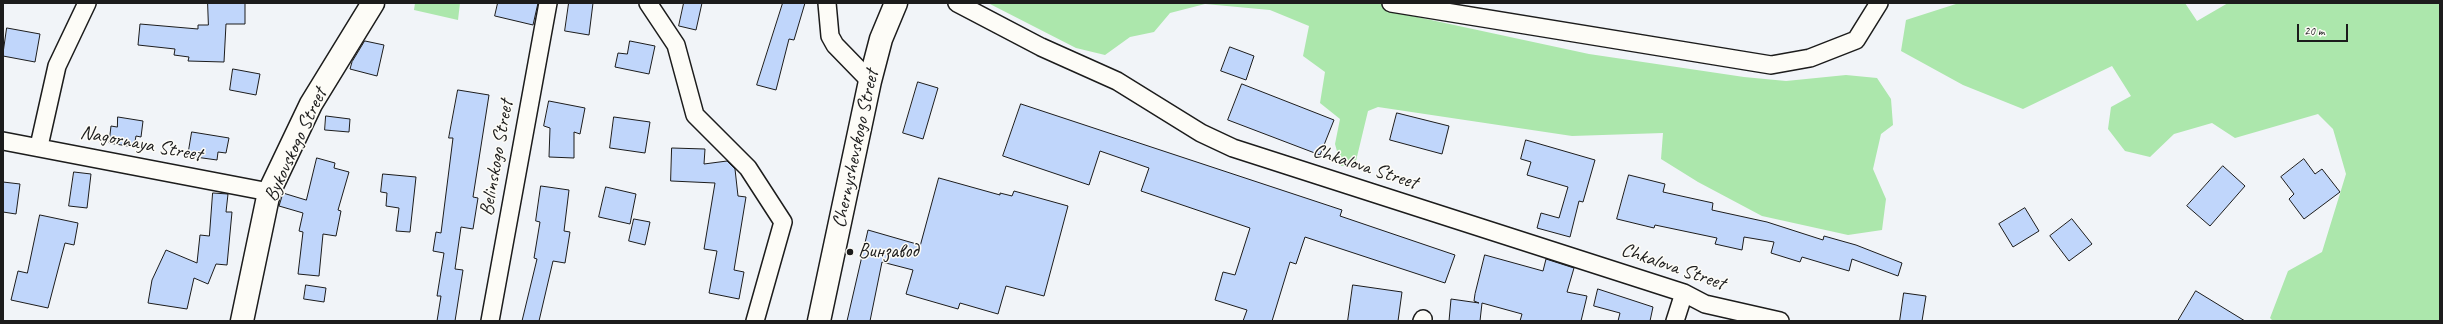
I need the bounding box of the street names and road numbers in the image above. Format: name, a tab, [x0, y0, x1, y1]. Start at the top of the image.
street label: Chernyshevskogo Street	[828, 68, 884, 230]
street label: Bykovskogo Street	[259, 85, 333, 205]
street label: Belinskogo Street	[475, 98, 519, 218]
street label: Nagornaya Street	[78, 120, 204, 168]
street label: Chkalova Street	[1310, 139, 1420, 195]
street label: Chkalova Street	[1618, 238, 1728, 296]

